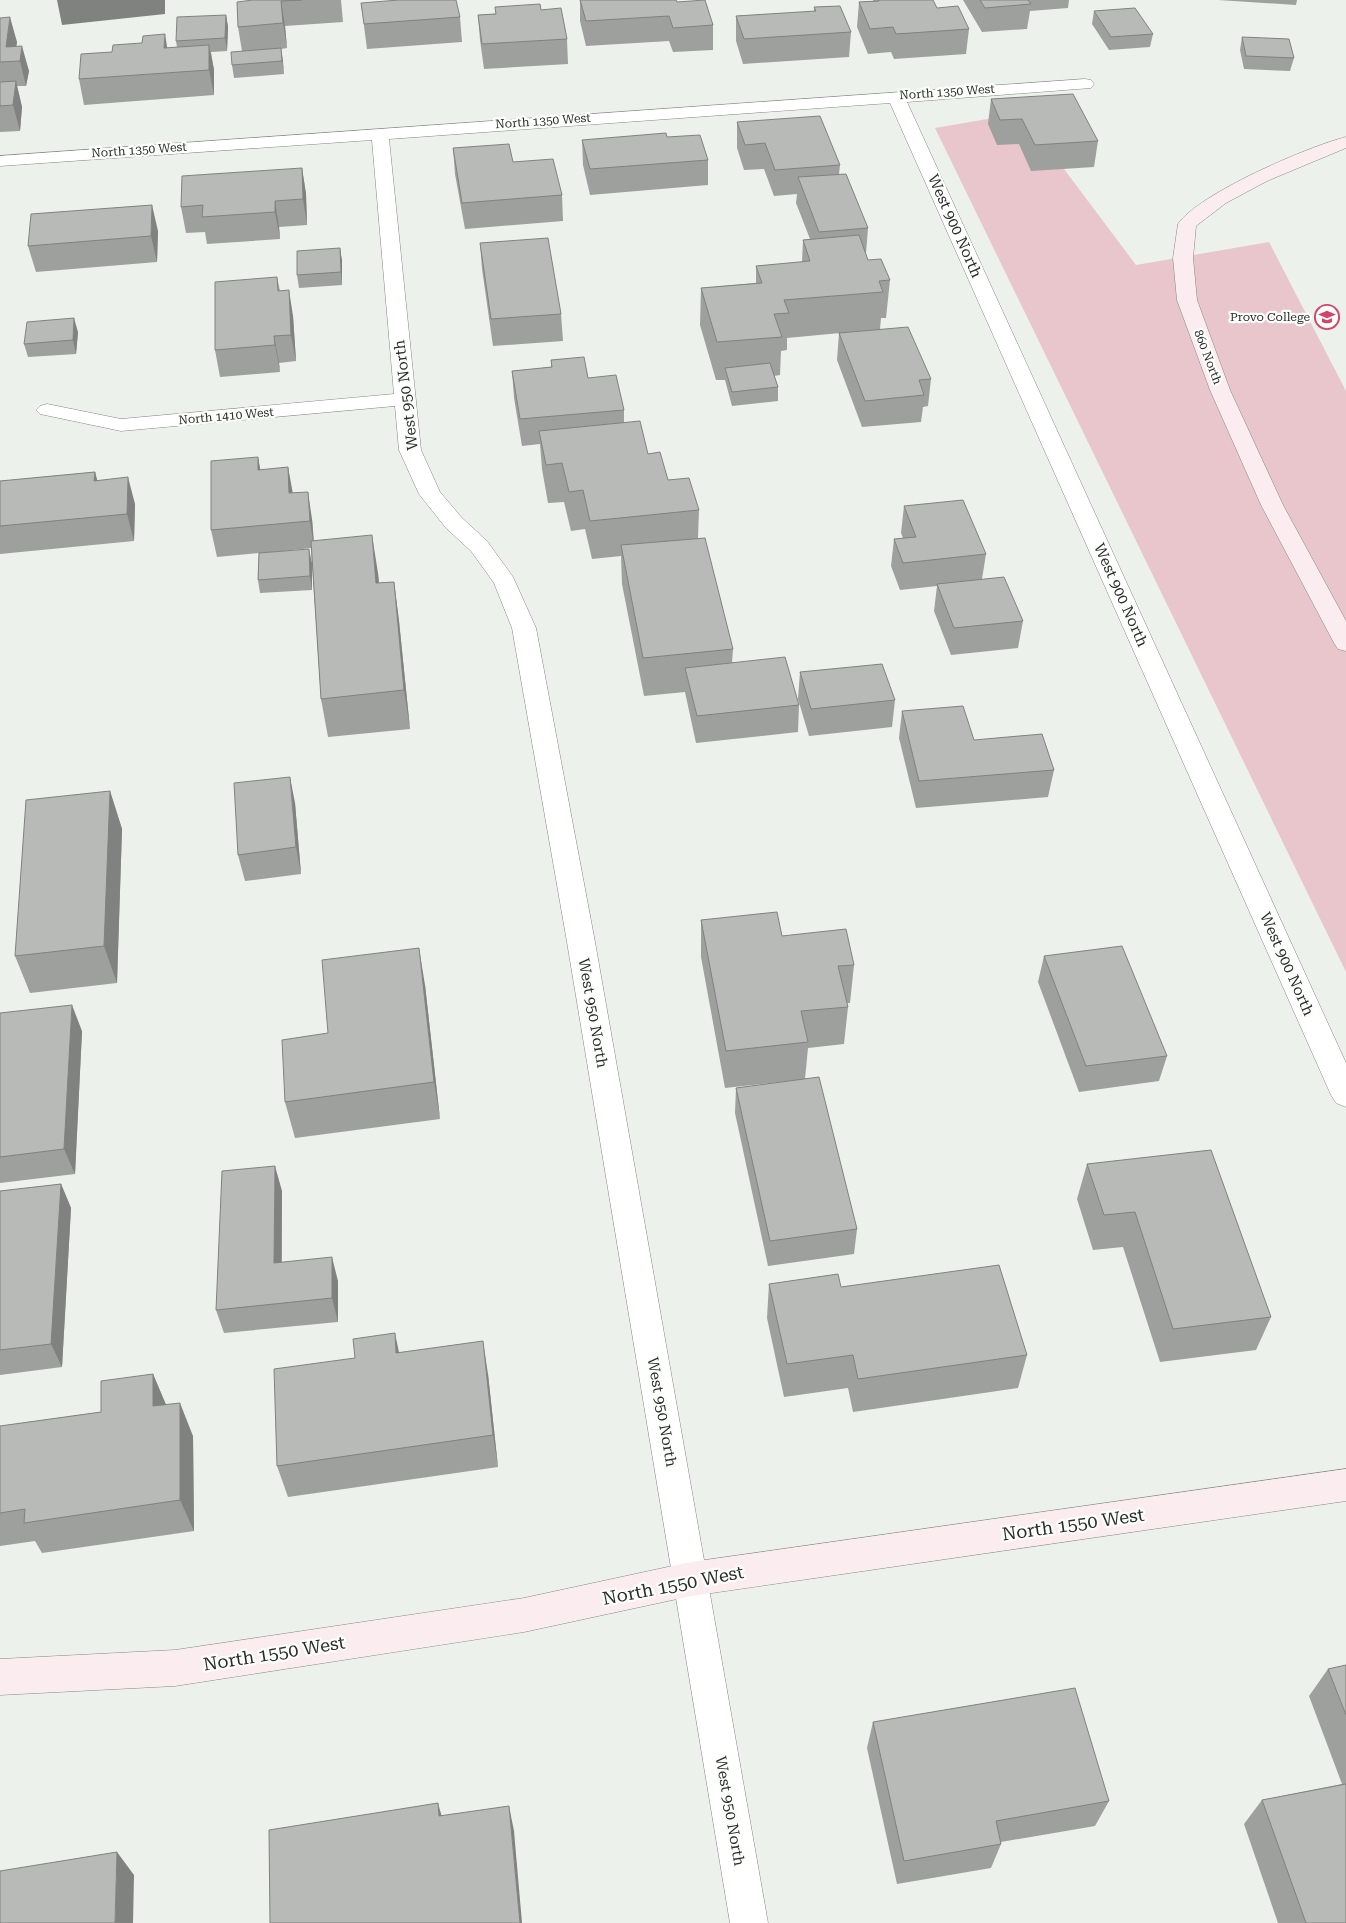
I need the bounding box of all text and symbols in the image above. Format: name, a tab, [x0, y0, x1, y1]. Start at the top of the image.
street label: North 1350 West	[899, 82, 996, 102]
street label: North 1350 West	[495, 111, 592, 131]
street label: North 1350 West	[91, 140, 188, 160]
street label: West 900 North	[924, 172, 986, 281]
school or university icon: Provo College	[1314, 304, 1340, 330]
place label: Provo College	[1230, 310, 1310, 324]
street label: 860 North	[1191, 328, 1225, 387]
street label: West 950 North	[390, 338, 422, 451]
street label: North 1410 West	[178, 405, 275, 427]
street label: West 900 North	[1090, 541, 1152, 650]
street label: West 900 North	[1256, 910, 1318, 1019]
street label: West 950 North	[574, 957, 612, 1070]
street label: West 950 North	[643, 1356, 681, 1469]
street label: North 1550 West	[1001, 1504, 1146, 1544]
street label: North 1550 West	[601, 1561, 746, 1609]
street label: North 1550 West	[202, 1631, 347, 1675]
street label: West 950 North	[711, 1755, 749, 1868]

